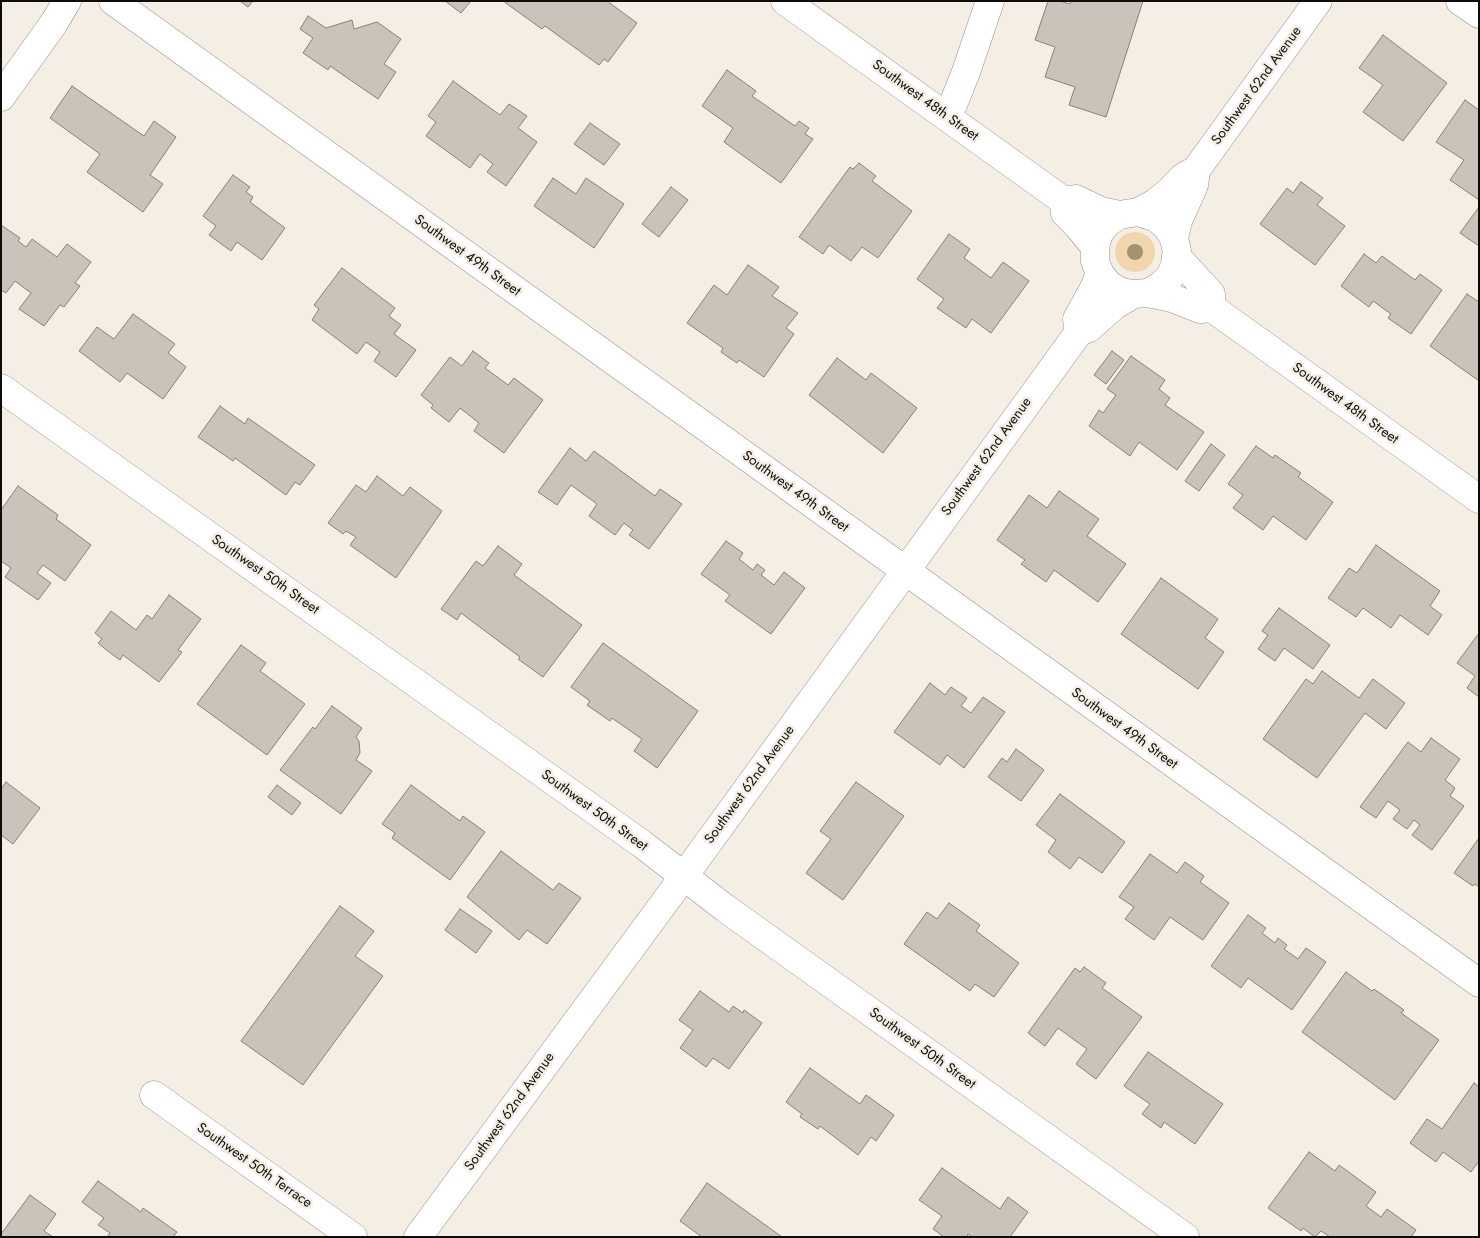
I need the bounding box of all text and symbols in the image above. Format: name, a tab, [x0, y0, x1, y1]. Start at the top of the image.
street label: Southwest 62nd Avenue	[1208, 24, 1306, 148]
street label: Southwest 48th Street	[869, 57, 981, 145]
street label: Southwest 49th Street	[410, 212, 524, 300]
street label: Southwest 48th Street	[1289, 360, 1401, 448]
street label: Southwest 62nd Avenue	[938, 395, 1036, 519]
street label: Southwest 49th Street	[738, 448, 852, 536]
street label: Southwest 50th Street	[208, 532, 322, 618]
street label: Southwest 49th Street	[1067, 685, 1181, 773]
street label: Southwest 62nd Avenue	[701, 723, 799, 847]
street label: Southwest 50th Street	[537, 767, 651, 855]
street label: Southwest 50th Street	[865, 1005, 979, 1093]
street label: Southwest 62nd Avenue	[461, 1050, 559, 1174]
street label: Southwest 50th Terrace	[193, 1120, 315, 1212]

